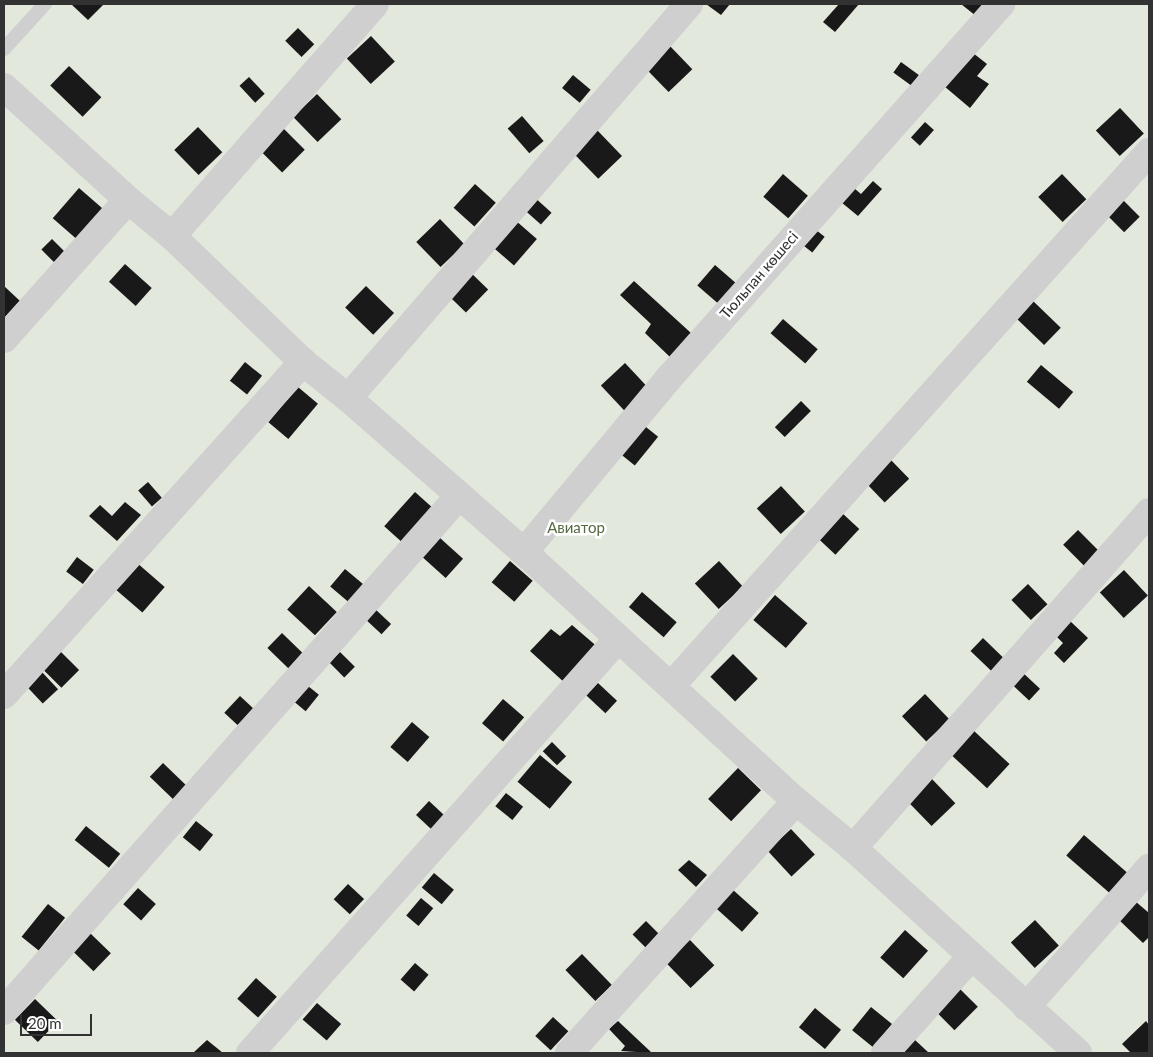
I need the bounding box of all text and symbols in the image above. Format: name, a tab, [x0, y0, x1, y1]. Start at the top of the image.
street label: Тюльпан көшесі	[716, 228, 802, 322]
park label: Авиатор	[547, 519, 605, 537]
scale bar	[22, 1004, 95, 1036]
text: 20 m	[28, 1014, 62, 1032]

